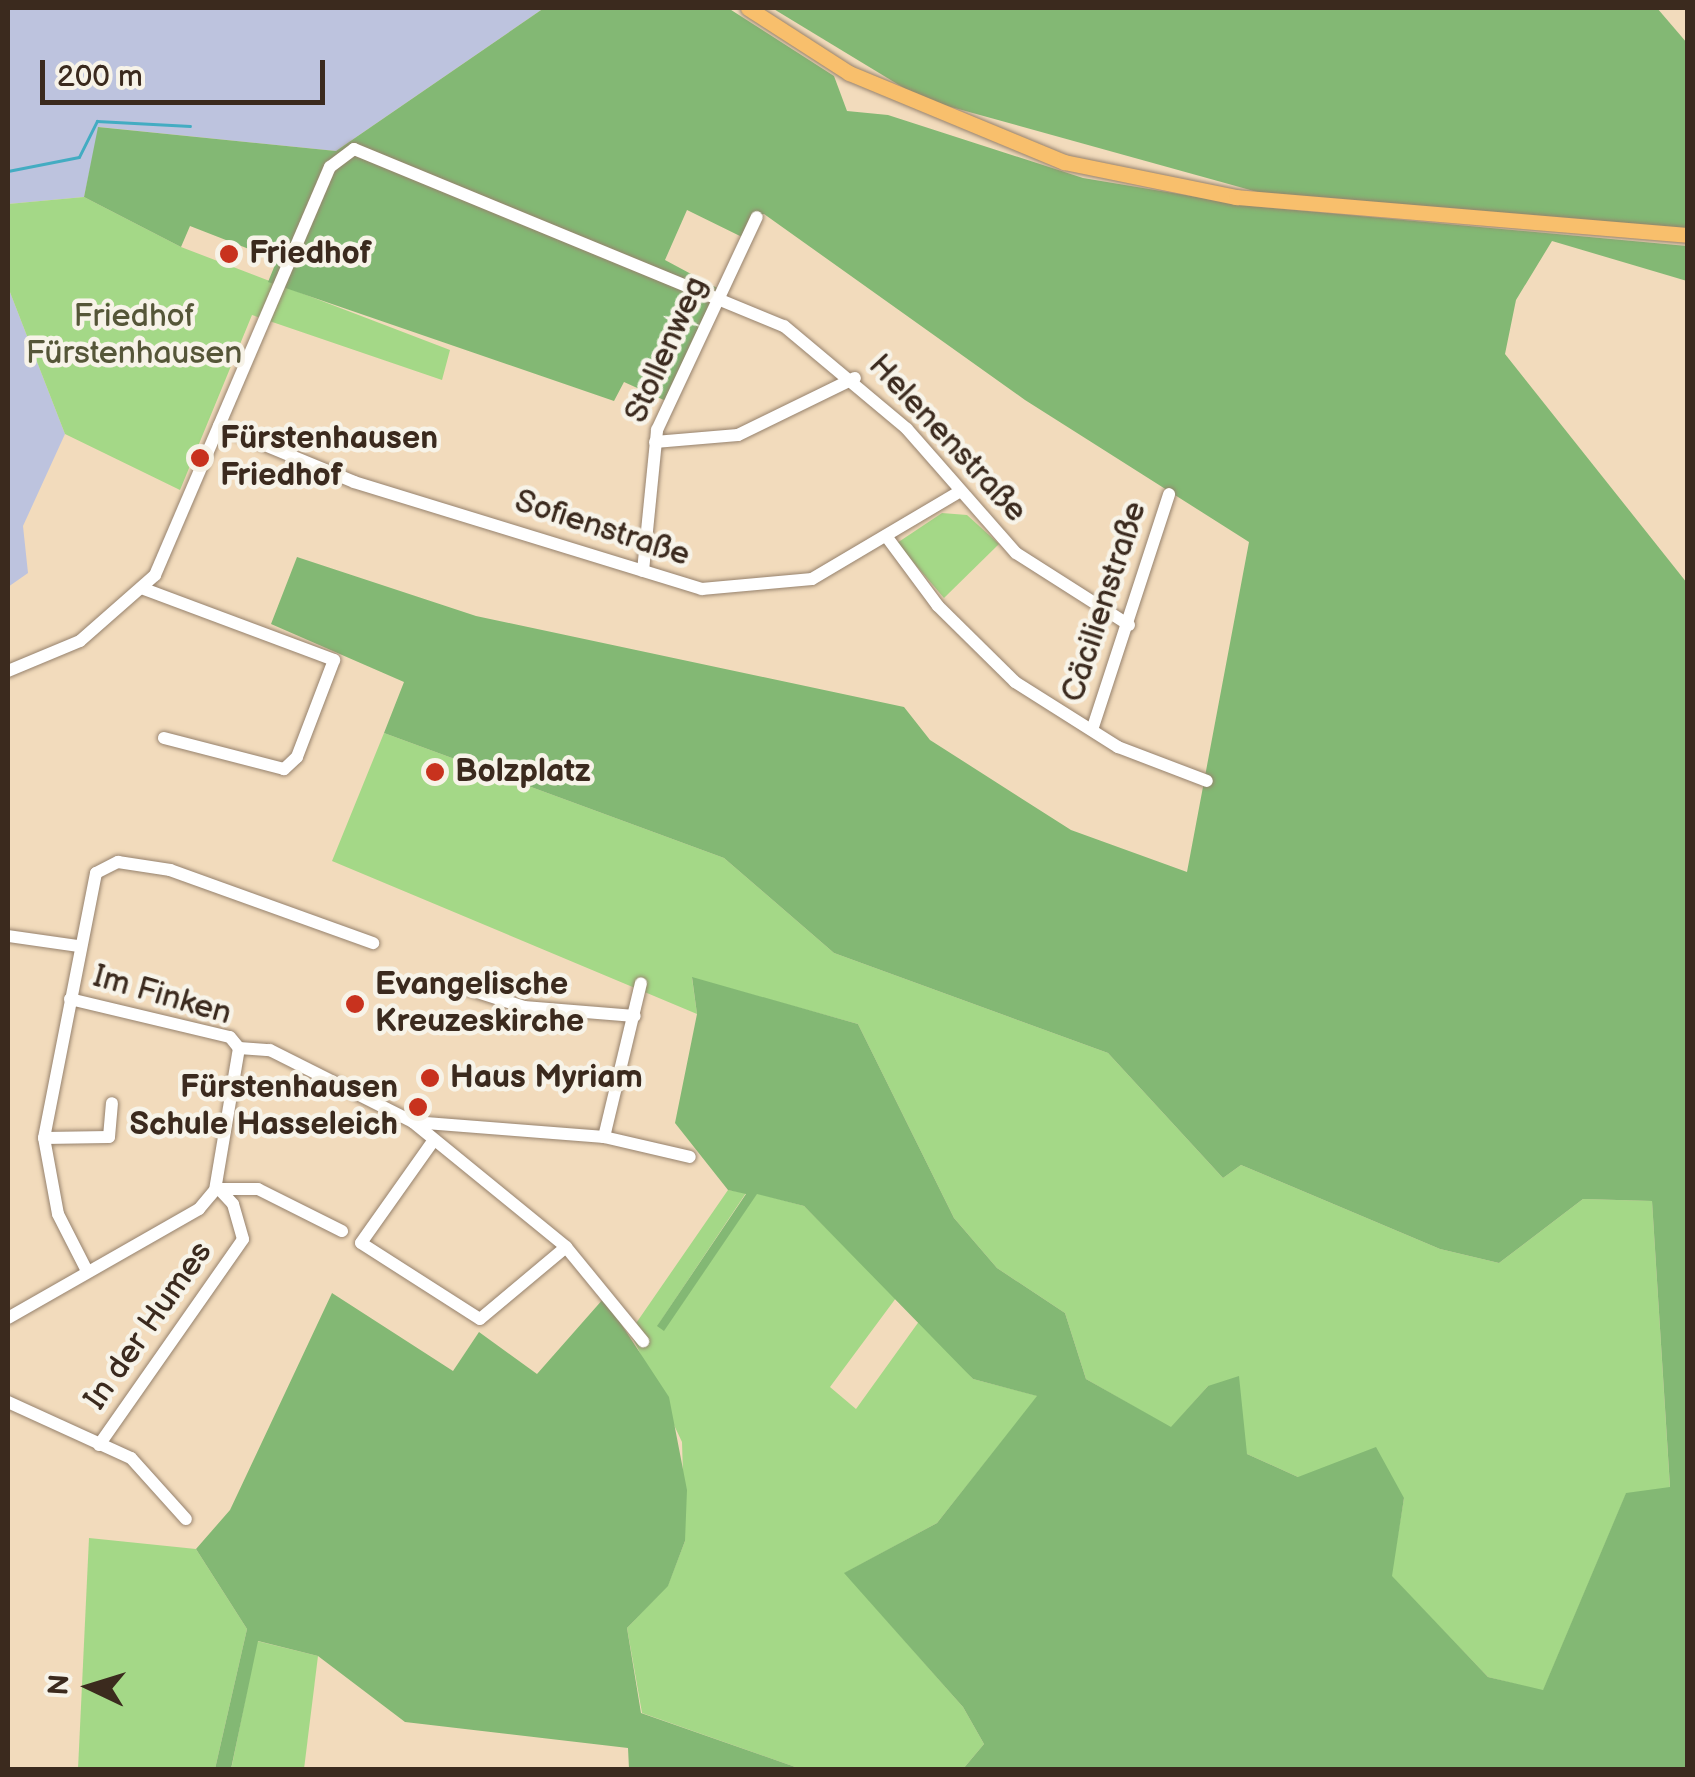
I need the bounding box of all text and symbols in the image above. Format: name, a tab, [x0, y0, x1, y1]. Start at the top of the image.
scale bar	[45, 40, 330, 102]
text: 200 m	[57, 59, 143, 95]
place label: Friedhof	[249, 235, 371, 273]
marker: Friedhof	[218, 243, 240, 265]
street label: Stollenweg	[618, 271, 716, 429]
park label: Friedhof Fürstenhausen	[26, 299, 242, 374]
street label: Helenenstraße	[860, 347, 1034, 531]
place label: Fürstenhausen Friedhof	[220, 421, 438, 496]
marker: Fürstenhausen Friedhof	[189, 447, 211, 469]
street label: Sofienstraße	[510, 483, 694, 575]
street label: Cäcilienstraße	[1055, 497, 1155, 707]
place label: Bolzplatz	[455, 753, 591, 791]
marker: Bolzplatz	[424, 761, 446, 783]
street label: Im Finken	[89, 958, 235, 1034]
place label: Evangelische Kreuzeskirche	[375, 967, 584, 1042]
marker: Evangelische Kreuzeskirche	[344, 993, 366, 1015]
place label: Haus Myriam	[450, 1059, 643, 1097]
marker: Haus Myriam	[419, 1067, 441, 1089]
place label: Fürstenhausen Schule Hasseleich	[130, 1070, 398, 1145]
marker: Fürstenhausen Schule Hasseleich	[407, 1096, 429, 1118]
street label: In der Humes	[77, 1234, 221, 1418]
north arrow	[40, 1637, 140, 1737]
text: N	[42, 1673, 77, 1697]

